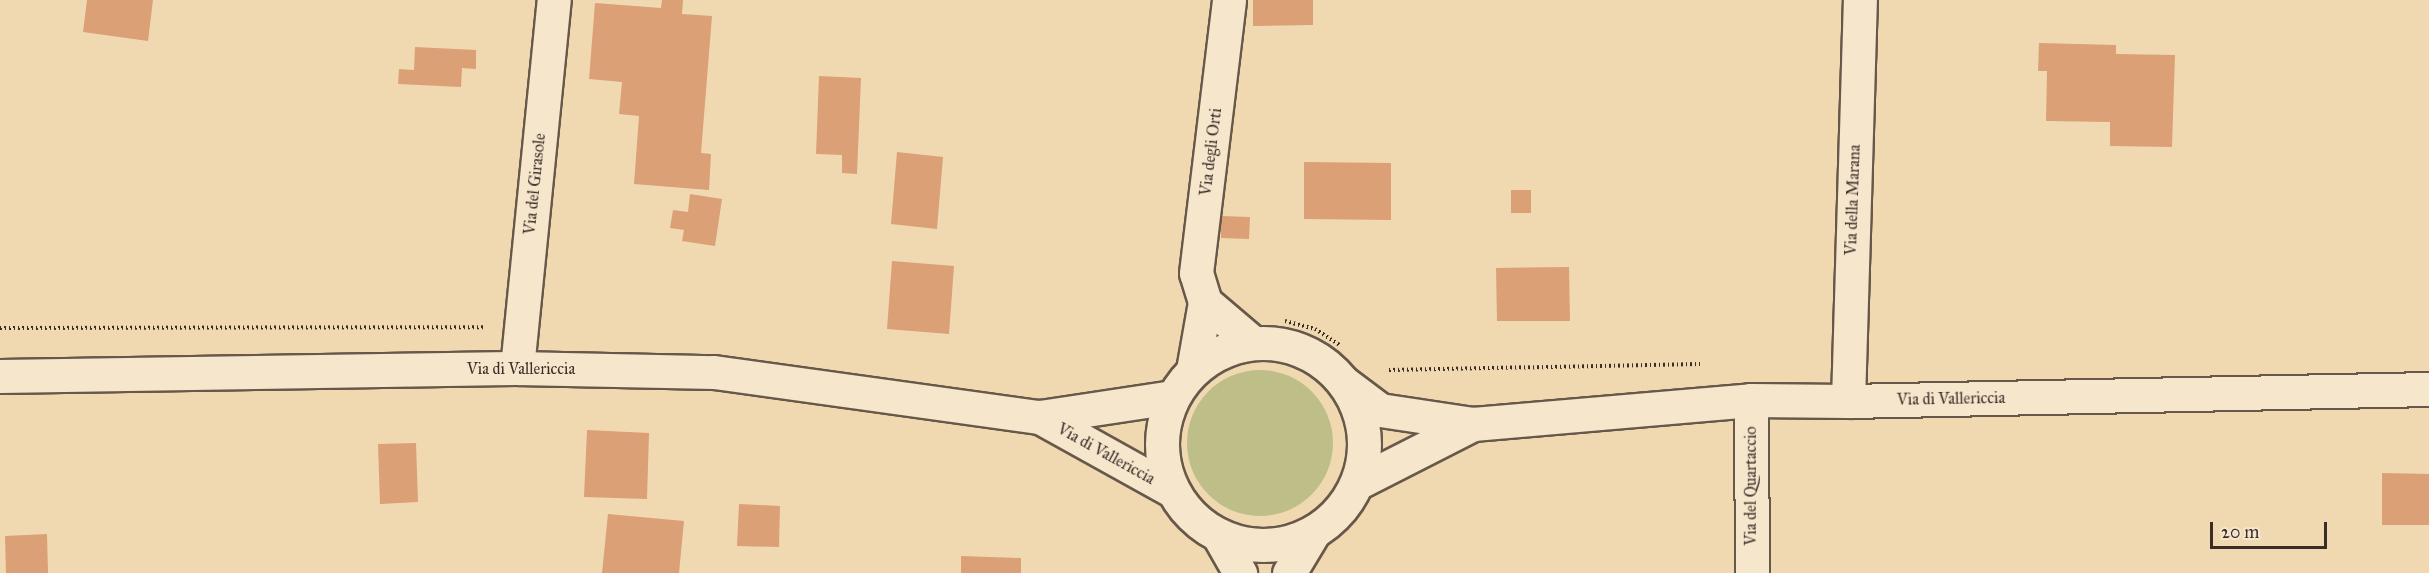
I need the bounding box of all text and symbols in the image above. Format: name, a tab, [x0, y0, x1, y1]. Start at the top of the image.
street label: Via degli Orti	[1196, 107, 1226, 197]
street label: Via del Girasole	[520, 132, 550, 236]
street label: Via della Marana	[1841, 144, 1865, 256]
street label: Via di Vallericcia	[467, 359, 575, 379]
street label: Via di Vallericcia	[1897, 388, 2005, 410]
street label: Via di Vallericcia	[1054, 419, 1158, 489]
street label: Via del Quartaccio	[1741, 426, 1761, 546]
scale bar	[2213, 510, 2330, 548]
text: 20 m	[2221, 521, 2259, 543]

